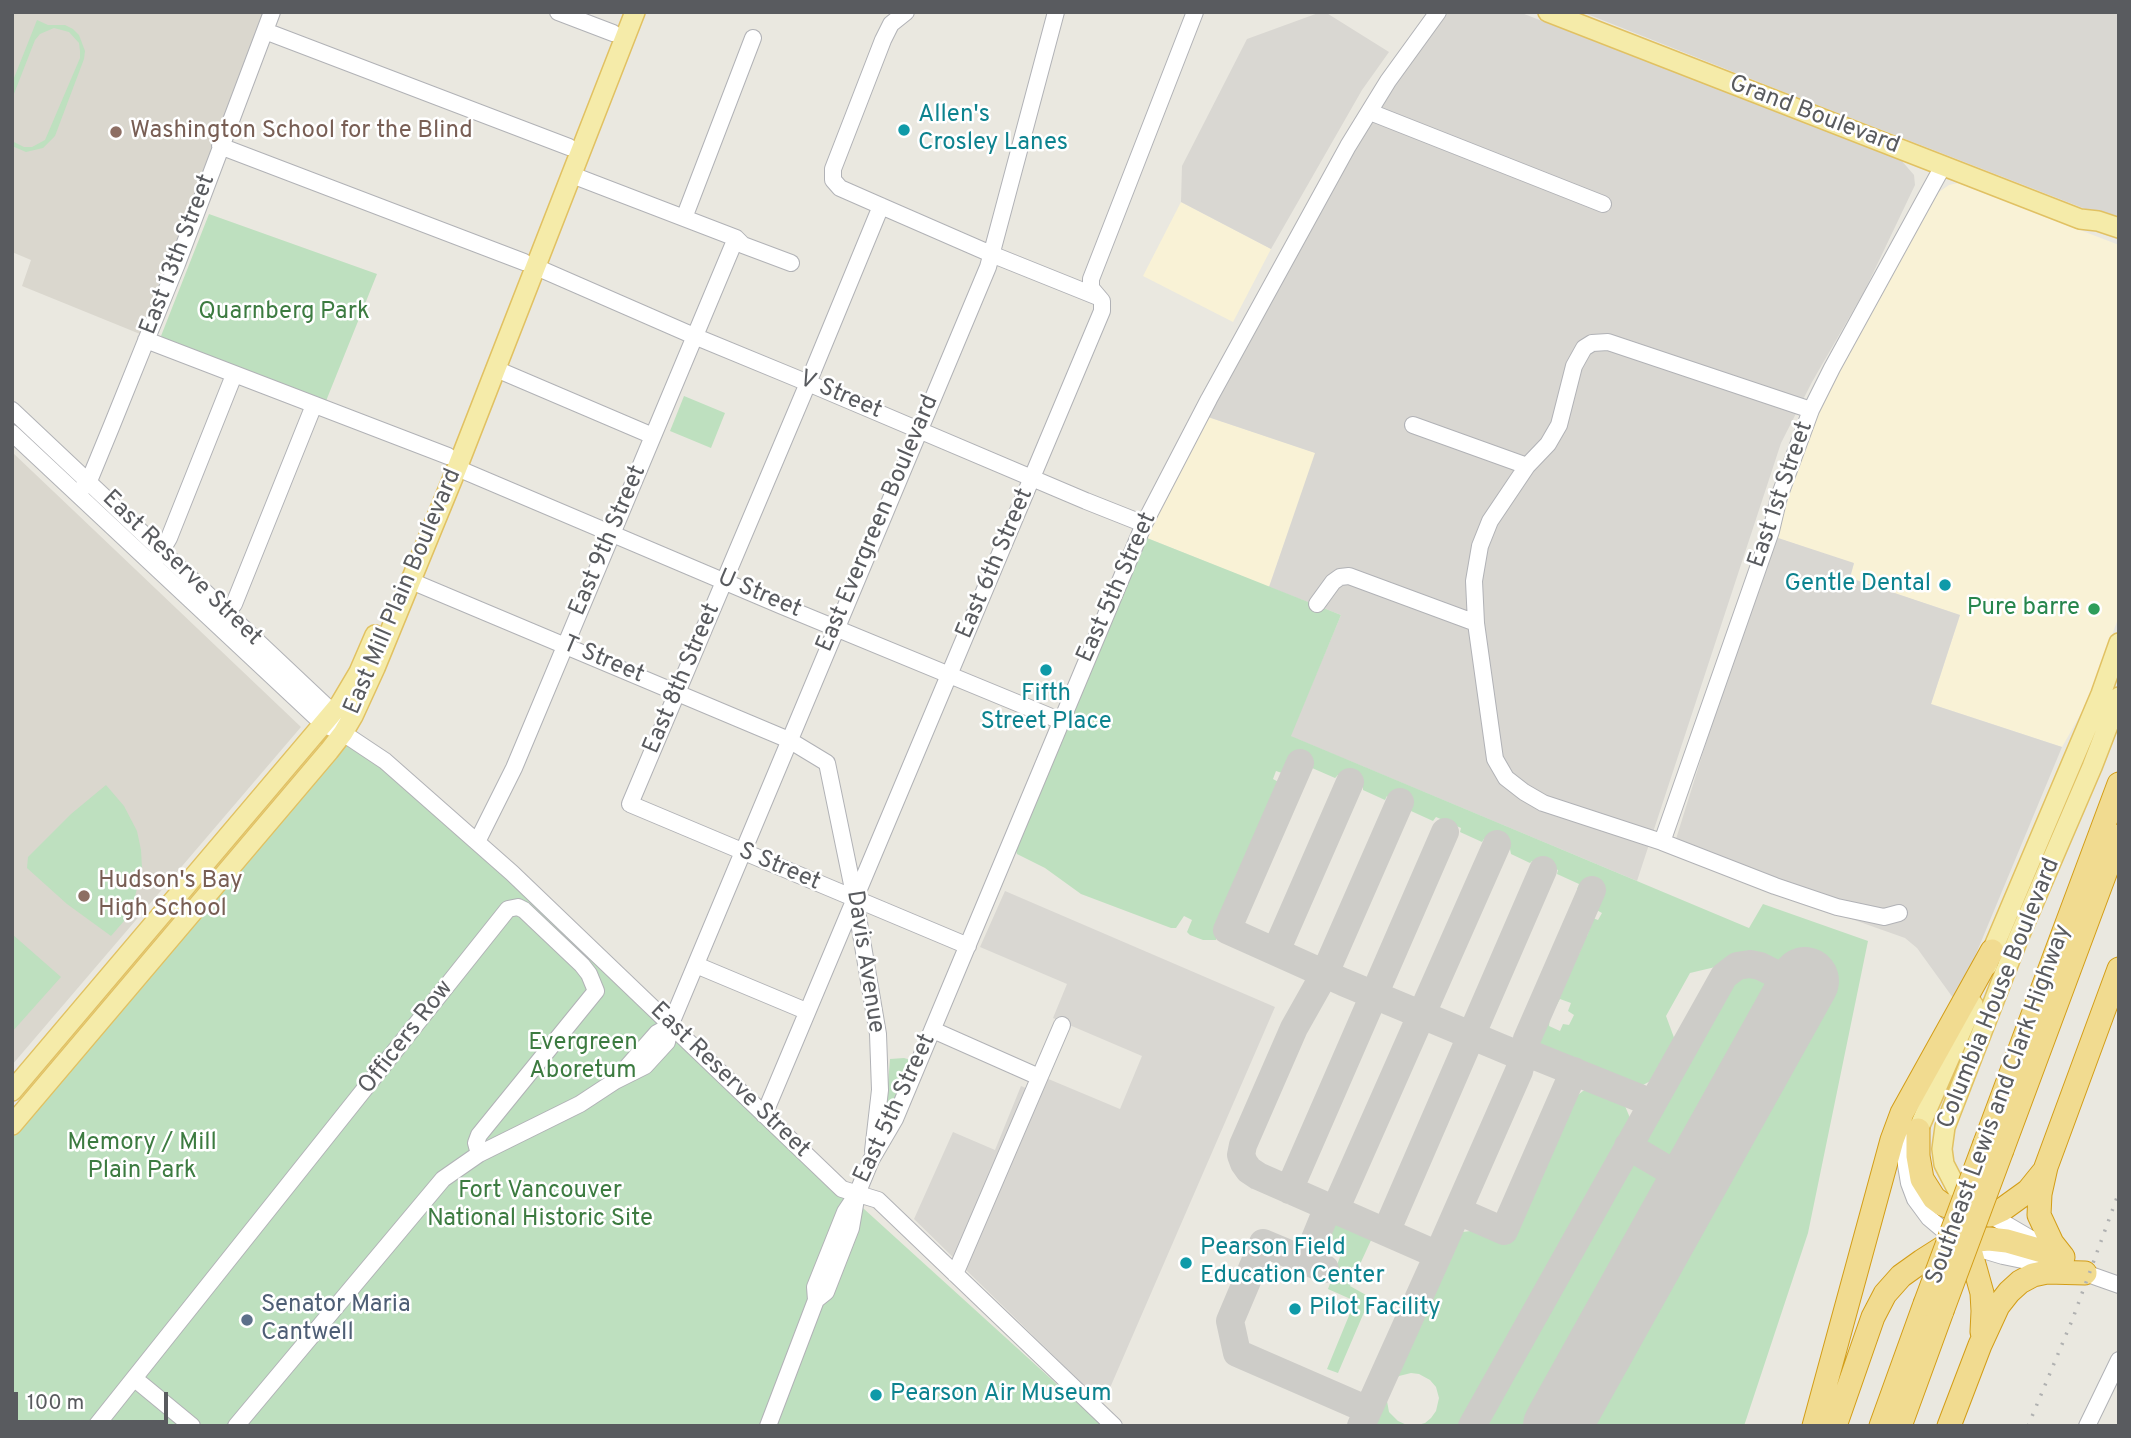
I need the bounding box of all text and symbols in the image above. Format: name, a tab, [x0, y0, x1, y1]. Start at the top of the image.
street label: Grand Boulevard	[1725, 70, 1903, 162]
place label: Allen's Crosley Lanes	[918, 102, 1068, 158]
place label: Washington School for the Blind	[130, 118, 473, 146]
marker: Allen's Crosley Lanes	[896, 122, 912, 138]
marker: Washington School for the Blind	[108, 124, 124, 140]
street label: East 13th Street	[135, 171, 223, 339]
park label: Quarnberg Park	[198, 299, 370, 327]
street label: V Street	[794, 366, 886, 426]
street label: East Evergreen Boulevard	[812, 391, 946, 657]
street label: East 1st Street	[1743, 418, 1821, 572]
street label: East 9th Street	[564, 461, 654, 621]
street label: East Mill Plain Boulevard	[339, 465, 469, 719]
street label: East 6th Street	[951, 484, 1041, 644]
street label: East Reserve Street	[95, 485, 267, 653]
street label: East 5th Street	[1072, 508, 1164, 668]
street label: U Street	[713, 565, 805, 625]
place label: Gentle Dental	[1785, 571, 1931, 599]
marker: Gentle Dental	[1937, 577, 1953, 593]
place label: Pure barre	[1967, 595, 2080, 623]
street label: East 8th Street	[638, 599, 728, 759]
marker: Pure barre	[2086, 601, 2102, 617]
street label: T Street	[558, 631, 648, 691]
marker: Fifth Street Place	[1038, 662, 1054, 678]
place label: Fifth Street Place	[980, 681, 1112, 737]
street label: S Street	[734, 838, 824, 898]
street label: Columbia House Boulevard	[1933, 855, 2067, 1133]
place label: Hudson's Bay High School	[98, 868, 243, 924]
marker: Hudson's Bay High School	[76, 888, 92, 904]
street label: Davis Avenue	[839, 889, 889, 1035]
street label: Southeast Lewis and Clark Highway	[1921, 921, 2079, 1289]
street label: Officers Row	[354, 975, 460, 1101]
street label: East Reserve Street	[643, 997, 815, 1165]
park label: Evergreen Aboretum	[528, 1030, 638, 1086]
street label: East 5th Street	[849, 1030, 943, 1188]
park label: Memory / Mill Plain Park	[67, 1130, 217, 1186]
park label: Fort Vancouver National Historic Site	[427, 1178, 653, 1234]
place label: Pearson Field Education Center	[1200, 1235, 1385, 1291]
marker: Pearson Field Education Center	[1178, 1255, 1194, 1271]
place label: Senator Maria Cantwell	[261, 1292, 411, 1348]
place label: Pilot Facility	[1309, 1295, 1441, 1323]
marker: Pilot Facility	[1287, 1301, 1303, 1317]
marker: Senator Maria Cantwell	[239, 1312, 255, 1328]
scale bar	[18, 1378, 172, 1422]
place label: Pearson Air Museum	[890, 1381, 1112, 1409]
marker: Pearson Air Museum	[868, 1387, 884, 1403]
text: 100 m	[27, 1390, 84, 1417]

